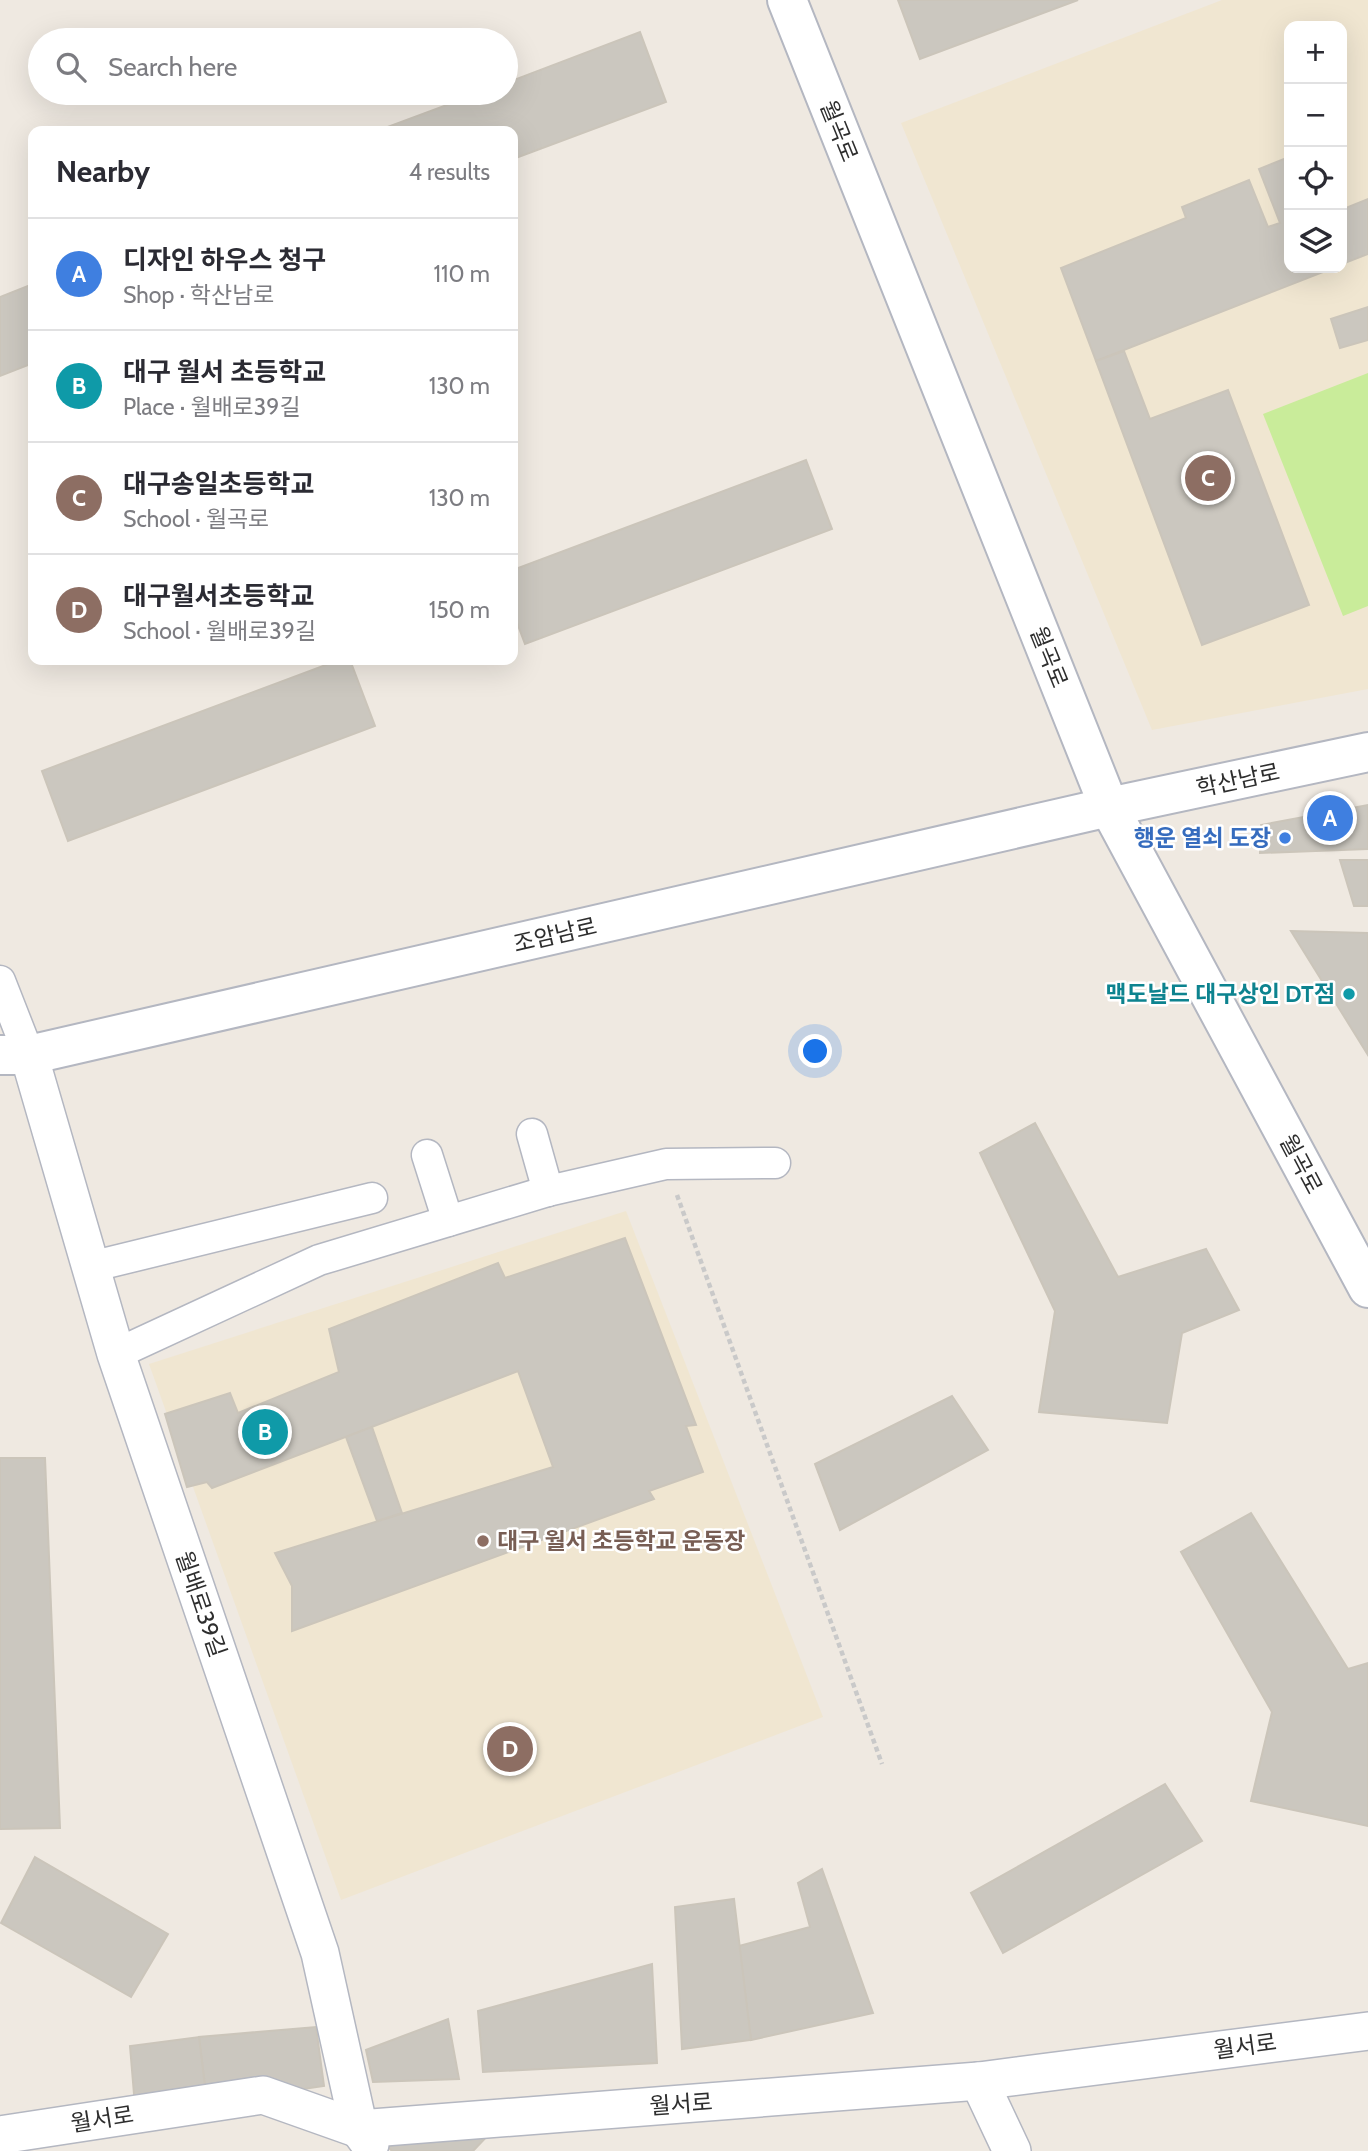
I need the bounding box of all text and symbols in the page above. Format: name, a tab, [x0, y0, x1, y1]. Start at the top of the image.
map controls	[1284, 21, 1347, 273]
button: +	[1284, 21, 1347, 84]
search box	[28, 28, 518, 105]
icon: search	[52, 48, 90, 86]
text: Search here	[108, 51, 237, 83]
button: −	[1284, 84, 1347, 147]
street label: 월곡로	[814, 96, 864, 166]
button: locate	[1284, 147, 1347, 210]
text: Nearby	[56, 153, 150, 190]
text: 4 results	[409, 158, 490, 186]
button: layers	[1284, 210, 1347, 273]
text: 디자인 하우스 청구	[123, 244, 326, 276]
text: A	[72, 260, 86, 288]
text: 110 m	[434, 260, 490, 288]
text: Shop · 학산남로	[123, 281, 275, 309]
text: 대구 월서 초등학교	[123, 356, 326, 388]
text: B	[72, 372, 86, 400]
text: 130 m	[429, 372, 490, 400]
text: Place · 월배로39길	[123, 393, 301, 421]
pin: C	[1185, 452, 1231, 504]
text: 대구송일초등학교	[123, 468, 314, 500]
text: C	[72, 484, 86, 512]
text: 130 m	[429, 484, 490, 512]
text: School · 월곡로	[123, 505, 269, 533]
text: 대구월서초등학교	[123, 580, 314, 612]
text: D	[71, 596, 87, 624]
text: 150 m	[429, 596, 490, 624]
text: School · 월배로39길	[123, 617, 316, 645]
street label: 월곡로	[1024, 622, 1074, 692]
street label: 학산남로	[1194, 758, 1282, 802]
pin: A	[1307, 792, 1353, 844]
place label: 행운 열쇠 도장	[1134, 824, 1271, 852]
marker: 행운 열쇠 도장	[1277, 830, 1293, 846]
street label: 조암남로	[511, 912, 599, 958]
place label: 맥도날드 대구상인 DT점	[1105, 980, 1335, 1008]
marker: 맥도날드 대구상인 DT점	[1341, 986, 1357, 1002]
your location	[798, 1034, 832, 1068]
street label: 월곡로	[1274, 1129, 1328, 1199]
pin: B	[242, 1406, 288, 1458]
place label: 대구 월서 초등학교 운동장	[497, 1527, 745, 1555]
marker: 대구 월서 초등학교 운동장	[475, 1533, 491, 1549]
street label: 월배로39길	[170, 1547, 232, 1661]
pin: D	[487, 1723, 533, 1775]
street label: 월서로	[1212, 2028, 1278, 2064]
street label: 월서로	[648, 2088, 714, 2120]
street label: 월서로	[68, 2100, 136, 2138]

